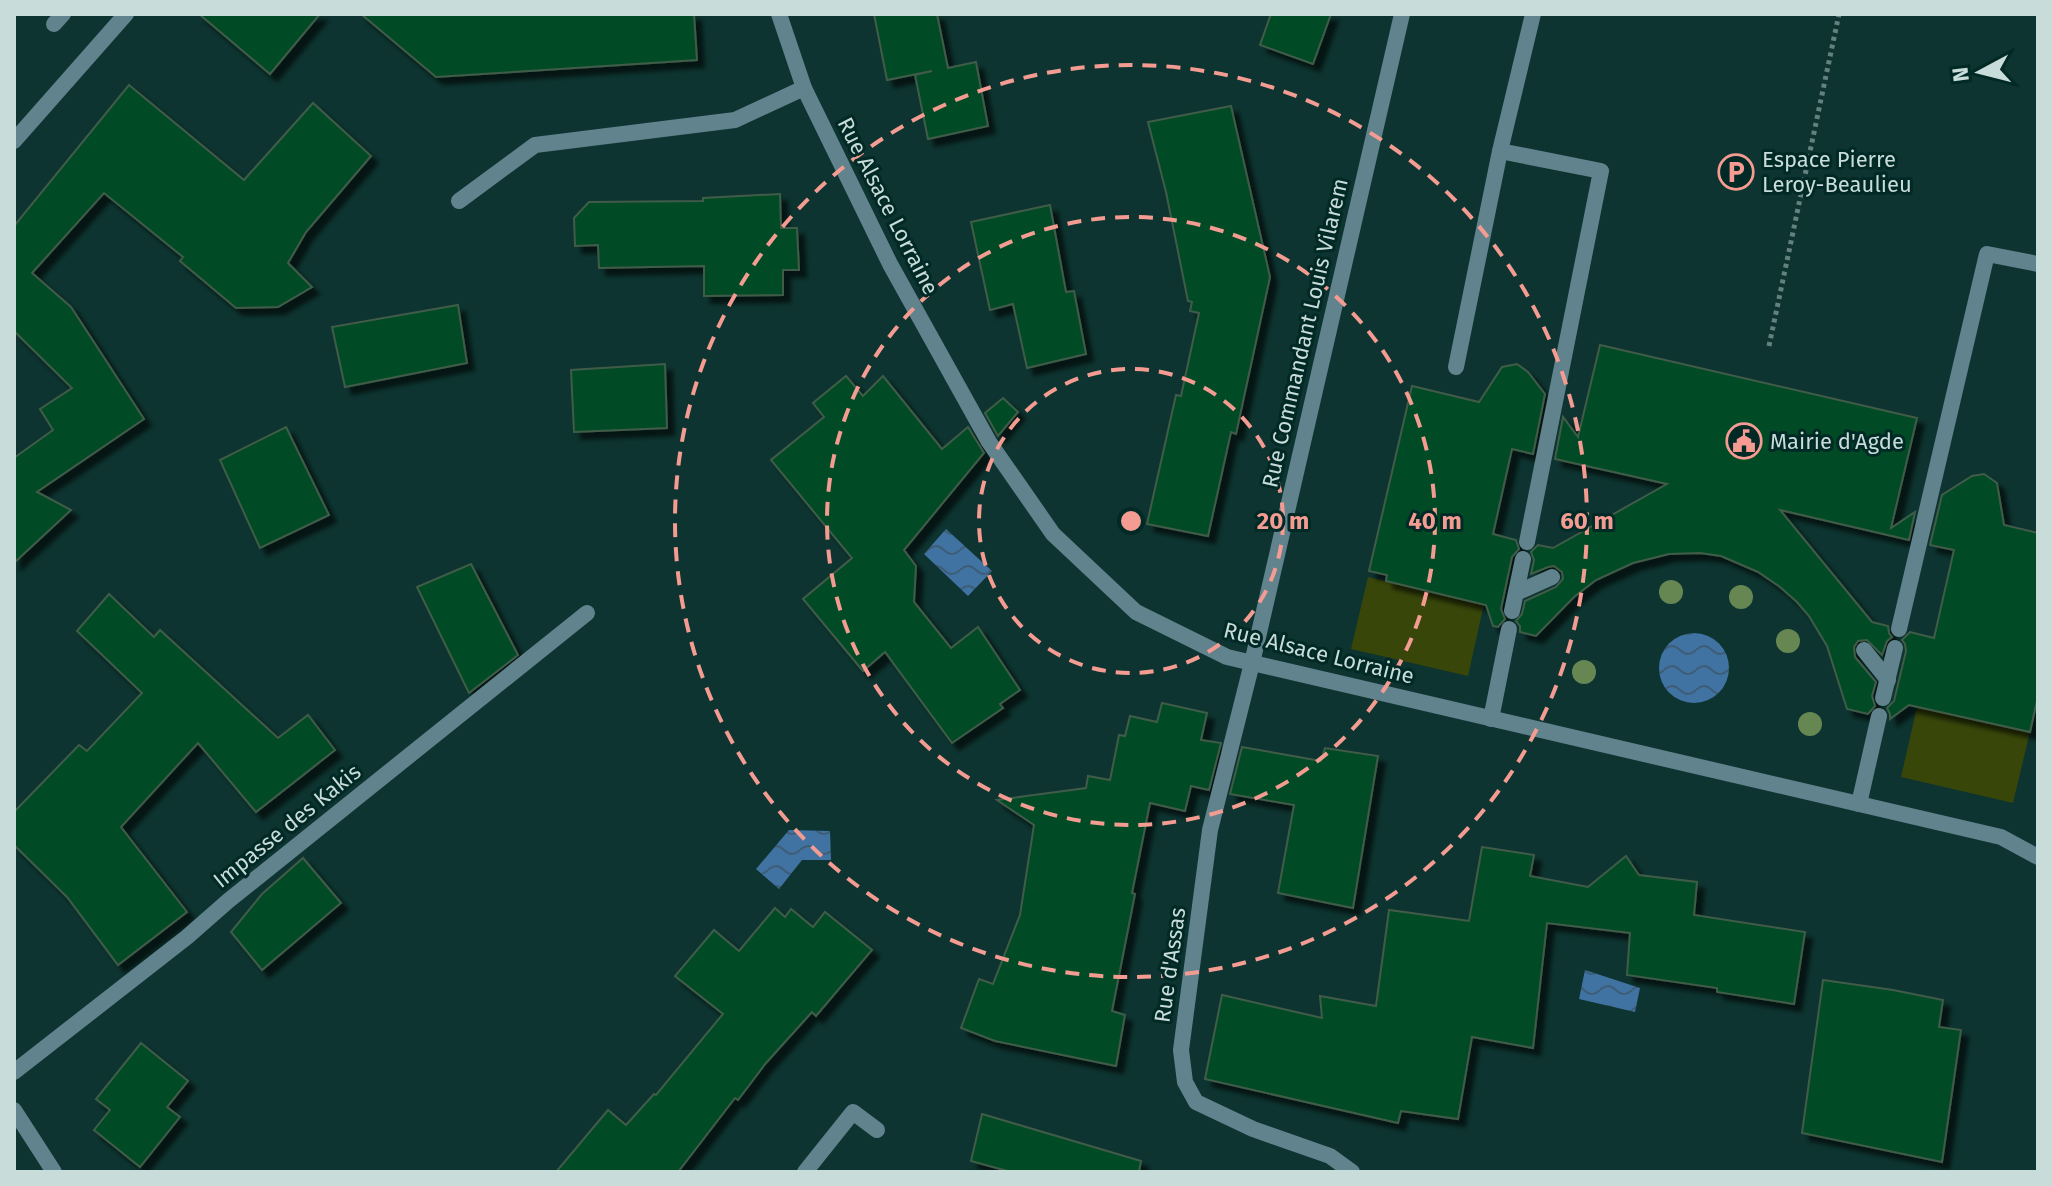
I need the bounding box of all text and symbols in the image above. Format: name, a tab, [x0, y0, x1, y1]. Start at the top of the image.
north arrow	[1940, 32, 2020, 112]
text: N	[1946, 65, 1975, 83]
street label: Rue Alsace Lorraine	[832, 113, 944, 299]
place label: Espace Pierre Leroy-Beaulieu	[1762, 146, 1912, 198]
parking icon: Espace Pierre Leroy-Beaulieu	[1717, 153, 1755, 191]
street label: Rue Commandant Louis Vilarem	[1256, 176, 1354, 490]
public building icon: Mairie d'Agde	[1725, 422, 1763, 460]
place label: Mairie d'Agde	[1770, 428, 1904, 455]
centre of rings	[1117, 507, 1145, 535]
text: 20 m	[1257, 507, 1309, 535]
text: 40 m	[1408, 507, 1462, 535]
text: 60 m	[1560, 507, 1614, 535]
street label: Rue Alsace Lorraine	[1221, 616, 1417, 690]
street label: Impasse des Kakis	[208, 758, 366, 894]
street label: Rue d'Assas	[1149, 906, 1191, 1024]

